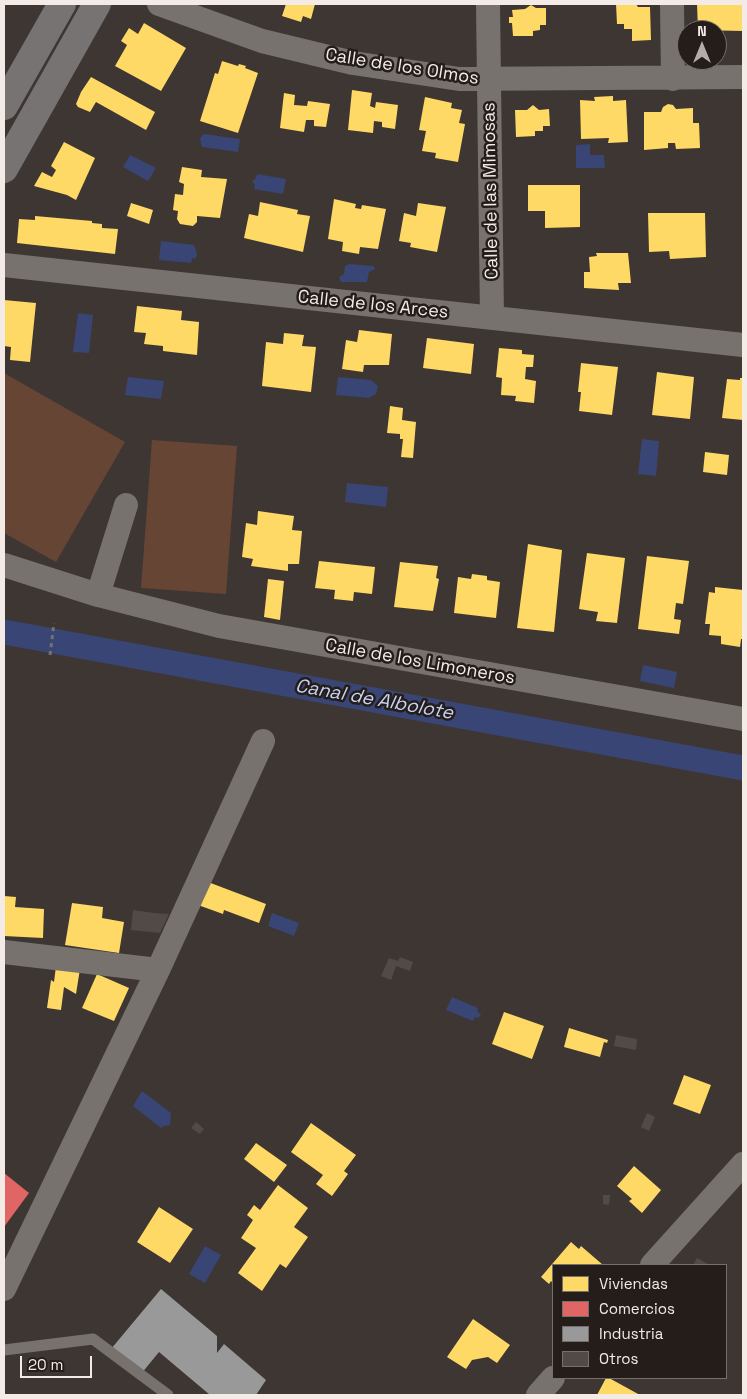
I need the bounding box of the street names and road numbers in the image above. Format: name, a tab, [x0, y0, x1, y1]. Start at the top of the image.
street label: Calle de los Olmos	[324, 44, 480, 90]
street label: Calle de las Mimosas	[479, 102, 503, 280]
street label: Calle de los Arces	[297, 286, 449, 324]
street label: Calle de los Limoneros	[324, 635, 516, 689]

